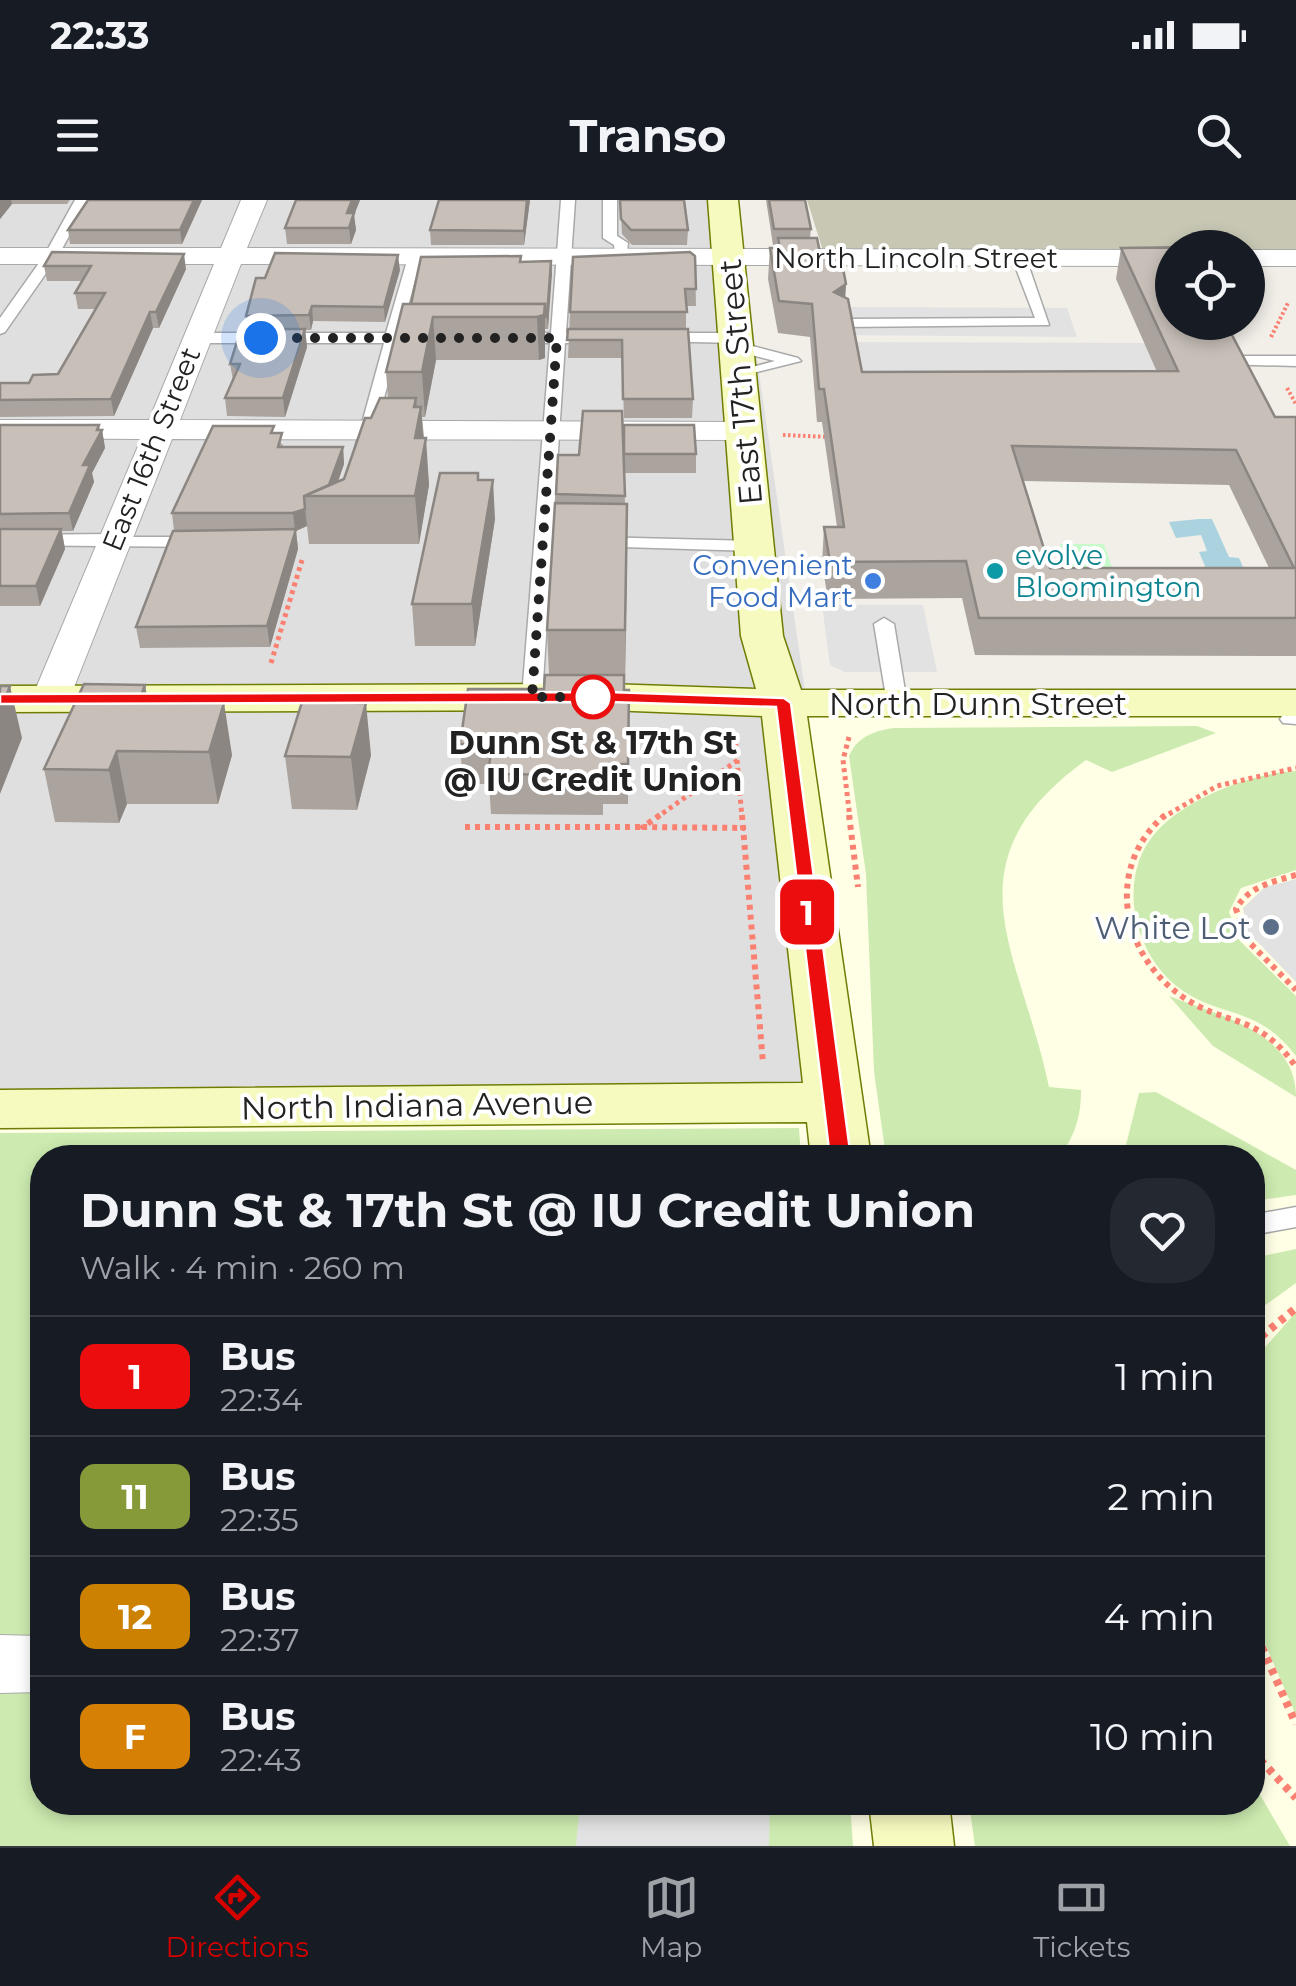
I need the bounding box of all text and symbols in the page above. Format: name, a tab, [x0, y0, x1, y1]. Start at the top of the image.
text: 22:33	[50, 12, 150, 59]
icon: menu	[50, 108, 105, 163]
text: Transo	[569, 108, 727, 163]
icon: search	[1191, 108, 1246, 163]
map controls	[1155, 230, 1265, 340]
button: locate	[1155, 230, 1265, 340]
street label: North Lincoln Street	[774, 241, 1058, 275]
street label: East 17th Street	[710, 257, 770, 507]
your location	[236, 313, 286, 363]
street label: East 16th Street	[95, 342, 207, 556]
place label: evolve Bloomington	[1015, 538, 1201, 604]
place label: Convenient Food Mart	[692, 548, 853, 614]
marker: evolve Bloomington	[984, 560, 1006, 582]
marker: Convenient Food Mart	[862, 570, 884, 592]
marker: Dunn St & 17th St @ IU Credit Union	[572, 676, 614, 718]
street label: North Dunn Street	[829, 684, 1127, 723]
place label: Dunn St & 17th St @ IU Credit Union	[444, 723, 742, 799]
line badge: 1	[774, 880, 840, 944]
text: 1	[800, 891, 814, 934]
place label: White Lot	[1094, 908, 1251, 947]
marker: White Lot	[1260, 916, 1282, 938]
street label: North Indiana Avenue	[240, 1082, 594, 1128]
button: heart	[1110, 1178, 1215, 1283]
text: Dunn St & 17th St @ IU Credit Union	[80, 1181, 975, 1239]
text: Walk · 4 min · 260 m	[80, 1248, 405, 1287]
text: Bus	[220, 1333, 295, 1380]
text: 1 min	[1115, 1353, 1215, 1400]
text: 1	[128, 1355, 142, 1398]
text: 22:34	[220, 1380, 302, 1419]
text: Bus	[220, 1453, 295, 1500]
text: 2 min	[1107, 1473, 1215, 1520]
text: 11	[121, 1475, 149, 1518]
text: 22:35	[220, 1500, 299, 1539]
text: Bus	[220, 1573, 295, 1620]
text: 4 min	[1104, 1593, 1215, 1640]
text: 12	[118, 1595, 152, 1638]
text: 22:37	[220, 1620, 300, 1659]
text: Bus	[220, 1693, 295, 1740]
text: 10 min	[1090, 1713, 1215, 1760]
text: F	[124, 1715, 146, 1758]
text: 22:43	[220, 1740, 302, 1779]
tab: Directions	[166, 1870, 309, 1964]
tab: Map	[640, 1870, 702, 1964]
tab: Tickets	[1033, 1870, 1130, 1964]

